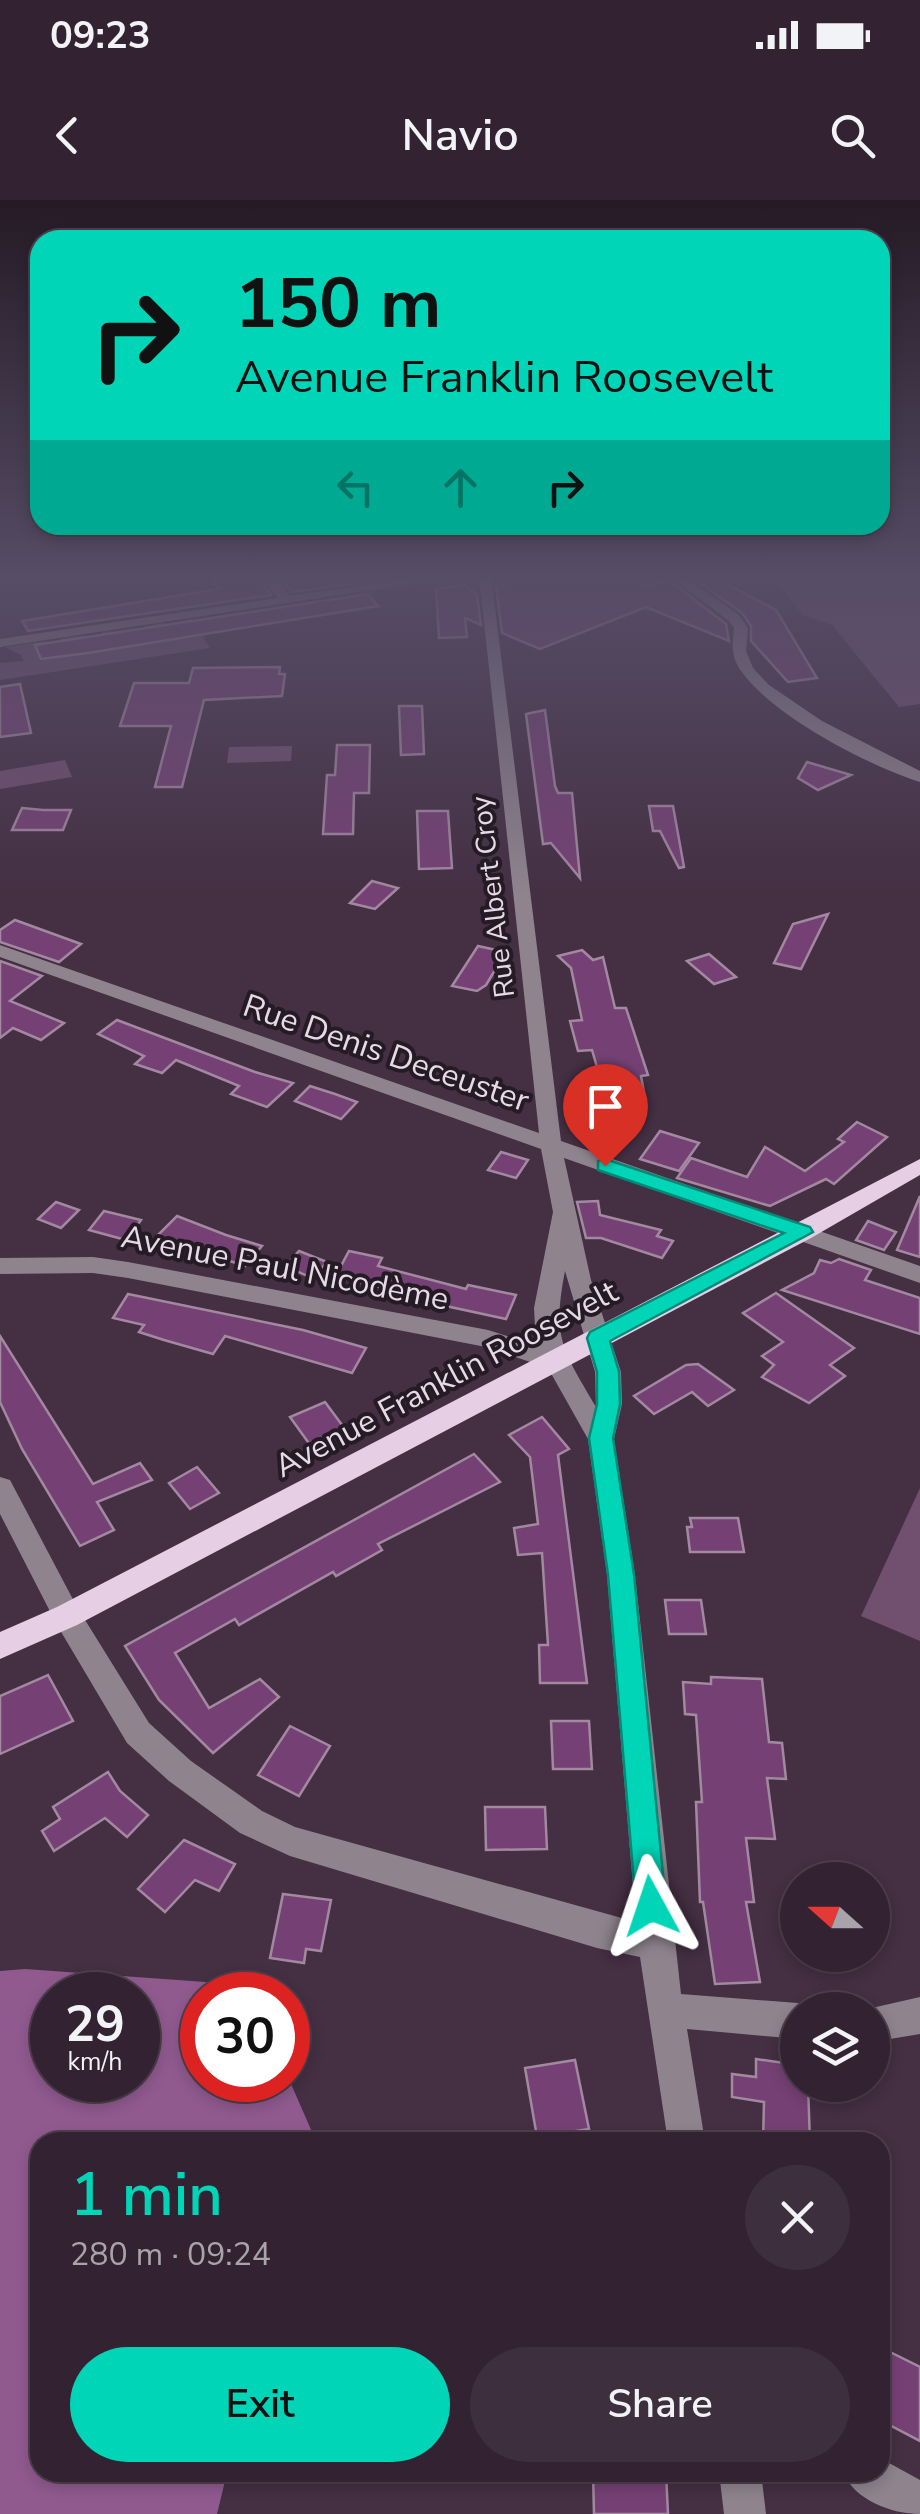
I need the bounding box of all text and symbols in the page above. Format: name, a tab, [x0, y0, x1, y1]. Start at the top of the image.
text: 09:23	[50, 10, 151, 61]
text: Navio	[401, 105, 519, 166]
icon: back	[40, 108, 95, 163]
icon: search	[825, 108, 880, 163]
text: 150 m	[235, 256, 441, 352]
icon: right	[70, 270, 200, 400]
text: Avenue Franklin Roosevelt	[235, 347, 773, 408]
icon: left	[328, 460, 383, 515]
icon: ahead	[433, 460, 488, 515]
icon: right	[538, 460, 593, 515]
street label: Rue Albert Croy	[462, 794, 524, 1000]
street label: Rue Denis Deceuster	[237, 984, 535, 1122]
pin	[563, 1064, 648, 1167]
icon: arrive	[578, 1079, 633, 1134]
street label: Avenue Paul Nicodème	[118, 1215, 452, 1321]
street label: Avenue Franklin Roosevelt	[267, 1270, 626, 1488]
position arrow	[599, 1854, 703, 1958]
north arrow	[780, 1862, 890, 1972]
map controls	[780, 1862, 890, 2102]
speed limit sign: 30	[180, 1972, 310, 2102]
text: 29	[65, 1990, 125, 2059]
button: layers	[780, 1992, 890, 2102]
text: km/h	[67, 2045, 123, 2079]
text: 1 min	[70, 2154, 223, 2236]
button: close	[745, 2165, 850, 2270]
text: 280 m · 09:24	[70, 2233, 271, 2276]
button: Exit	[70, 2347, 450, 2462]
button: Share	[470, 2347, 850, 2462]

